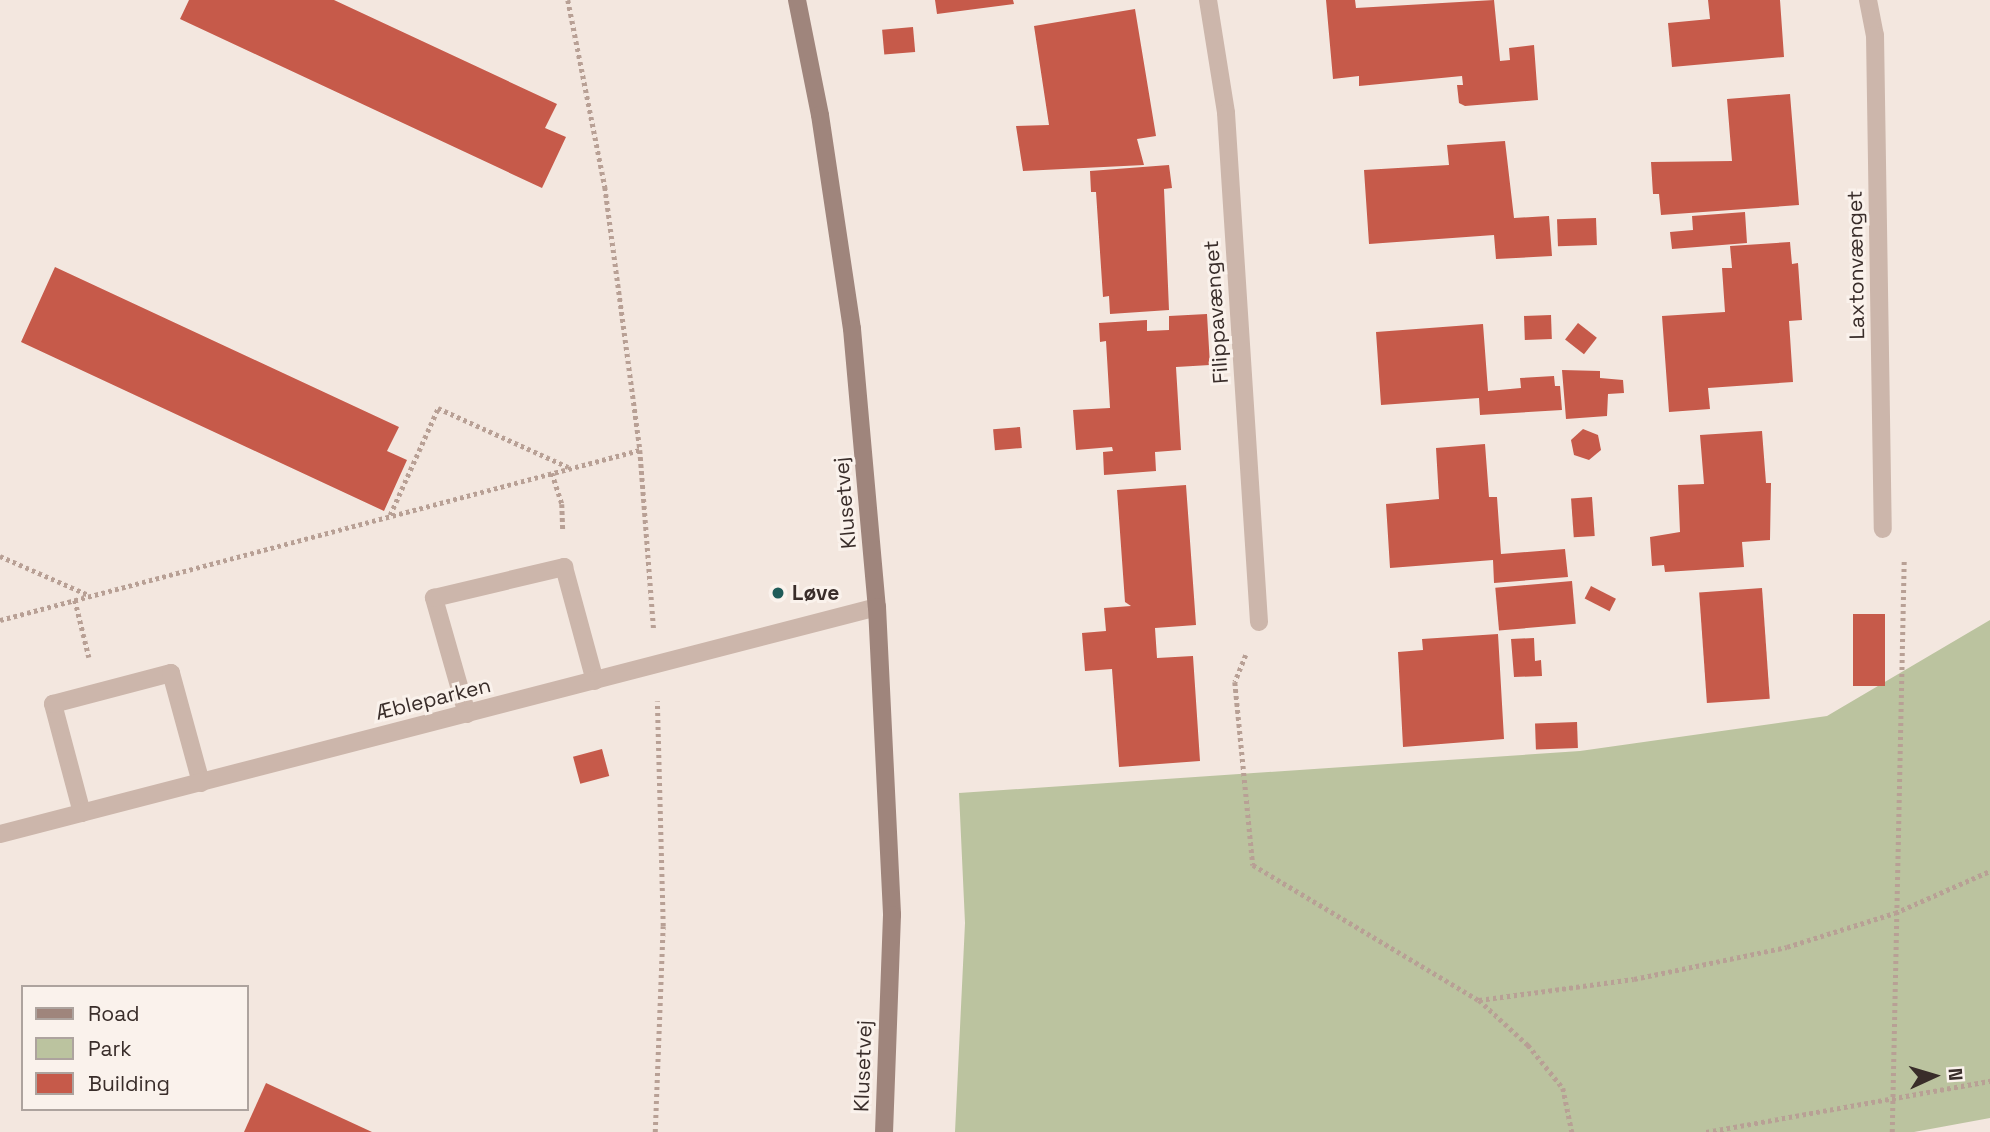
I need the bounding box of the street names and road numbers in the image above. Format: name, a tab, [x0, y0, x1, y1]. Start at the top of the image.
street label: Laxtonvænget	[1842, 190, 1870, 340]
street label: Filippavænget	[1198, 239, 1234, 385]
street label: Klusetvej	[828, 456, 862, 550]
street label: Æbleparken	[373, 672, 493, 726]
street label: Klusetvej	[849, 1020, 877, 1112]

